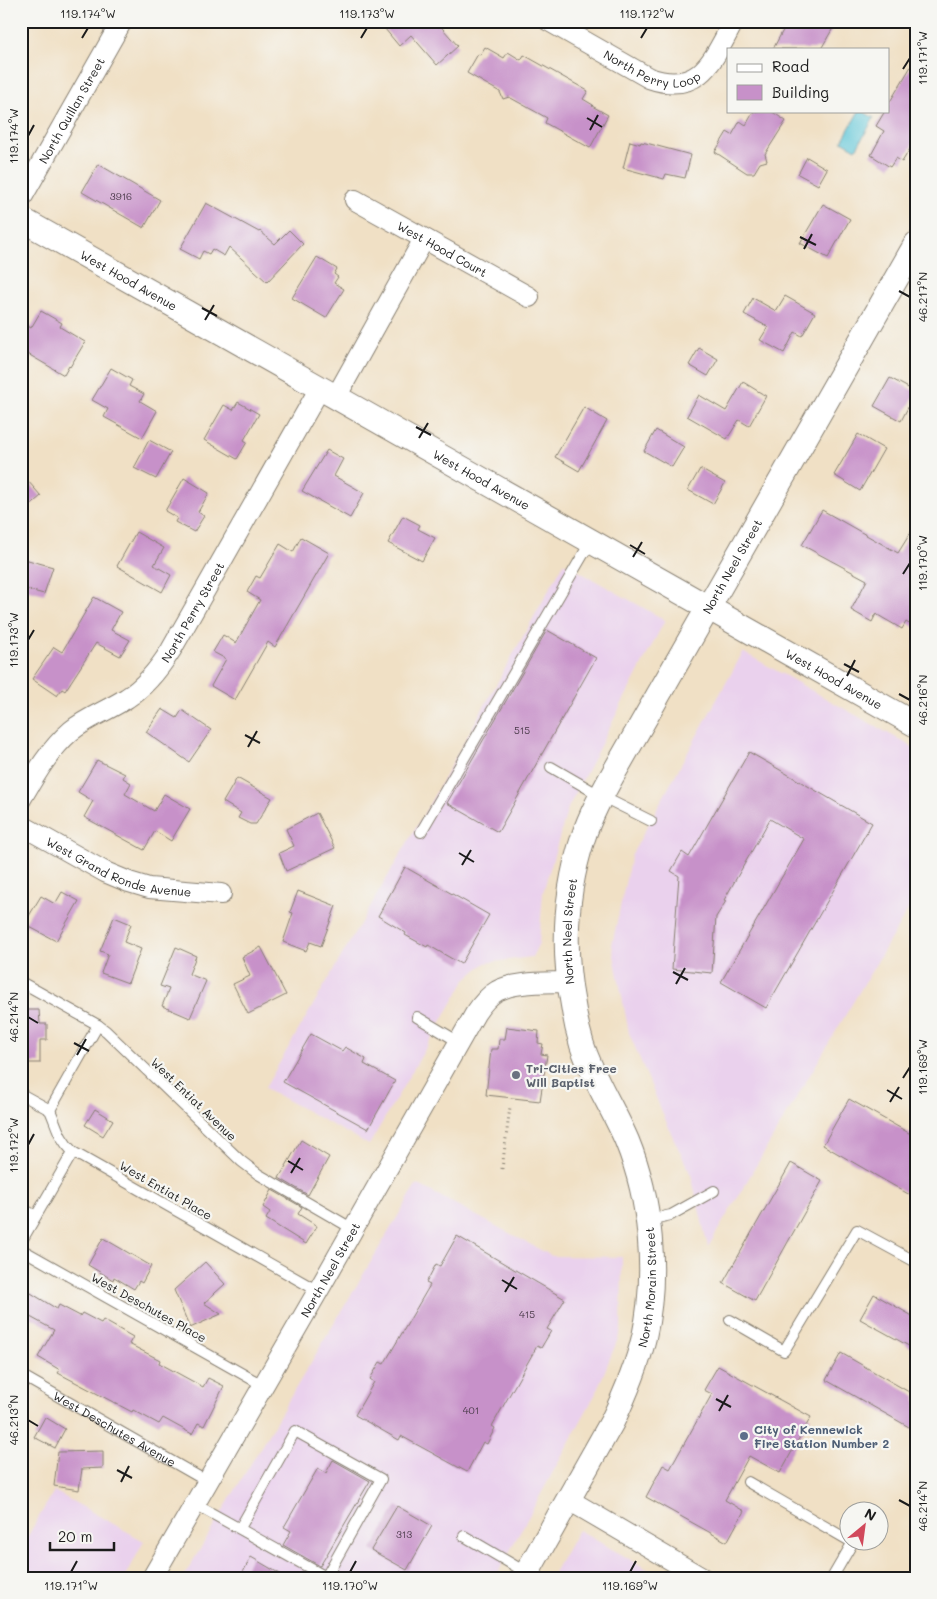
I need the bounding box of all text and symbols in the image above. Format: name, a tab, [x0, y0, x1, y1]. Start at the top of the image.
text: 119.174°W	[60, 5, 116, 21]
text: 119.173°W	[339, 5, 395, 21]
text: 119.172°W	[619, 5, 675, 21]
text: 119.171°W	[914, 31, 930, 85]
street label: North Perry Loop	[601, 46, 703, 91]
legend	[727, 48, 890, 112]
street label: North Quillan Street	[35, 54, 108, 166]
text: Road	[772, 56, 809, 76]
text: Building	[772, 82, 829, 102]
text: 119.174°W	[5, 108, 21, 164]
house number: 3916	[110, 189, 132, 203]
street label: West Hood Court	[394, 217, 490, 280]
street label: West Hood Avenue	[78, 246, 180, 314]
text: 46.217°N	[914, 272, 930, 322]
street label: West Hood Avenue	[430, 446, 533, 513]
street label: North Neel Street	[698, 516, 765, 617]
text: 119.170°W	[914, 535, 930, 591]
street label: North Perry Street	[157, 559, 227, 665]
text: 119.173°W	[5, 612, 21, 668]
street label: West Hood Avenue	[783, 645, 885, 712]
text: 46.216°N	[914, 675, 930, 725]
house number: 515	[514, 723, 530, 737]
street label: West Grand Ronde Avenue	[44, 833, 192, 900]
street label: North Neel Street	[559, 877, 580, 985]
text: 46.214°N	[5, 992, 21, 1042]
text: 119.169°W	[914, 1039, 930, 1095]
street label: West Entiat Avenue	[148, 1054, 240, 1144]
place label: Tri-Cities Free Will Baptist	[526, 1060, 617, 1090]
marker: Tri-Cities Free Will Baptist	[510, 1069, 522, 1081]
text: 119.172°W	[5, 1117, 21, 1173]
street label: West Entiat Place	[117, 1157, 215, 1223]
street label: North Neel Street	[297, 1219, 363, 1320]
street label: North Morain Street	[634, 1227, 659, 1349]
street label: West Deschutes Place	[88, 1269, 210, 1345]
house number: 415	[519, 1307, 535, 1321]
street label: West Deschutes Avenue	[50, 1387, 179, 1470]
text: 46.213°N	[5, 1395, 21, 1445]
house number: 401	[463, 1403, 479, 1417]
place label: City of Kennewick Fire Station Number 2	[754, 1421, 889, 1451]
marker: City of Kennewick Fire Station Number 2	[738, 1430, 750, 1442]
text: 46.214°N	[914, 1481, 930, 1531]
north arrow	[840, 1502, 890, 1552]
text: N	[861, 1503, 880, 1525]
scale bar	[50, 1519, 114, 1551]
text: 20 m	[58, 1526, 92, 1546]
house number: 313	[396, 1527, 412, 1541]
text: 119.171°W	[44, 1577, 98, 1593]
text: 119.170°W	[322, 1577, 378, 1593]
text: 119.169°W	[602, 1577, 658, 1593]

